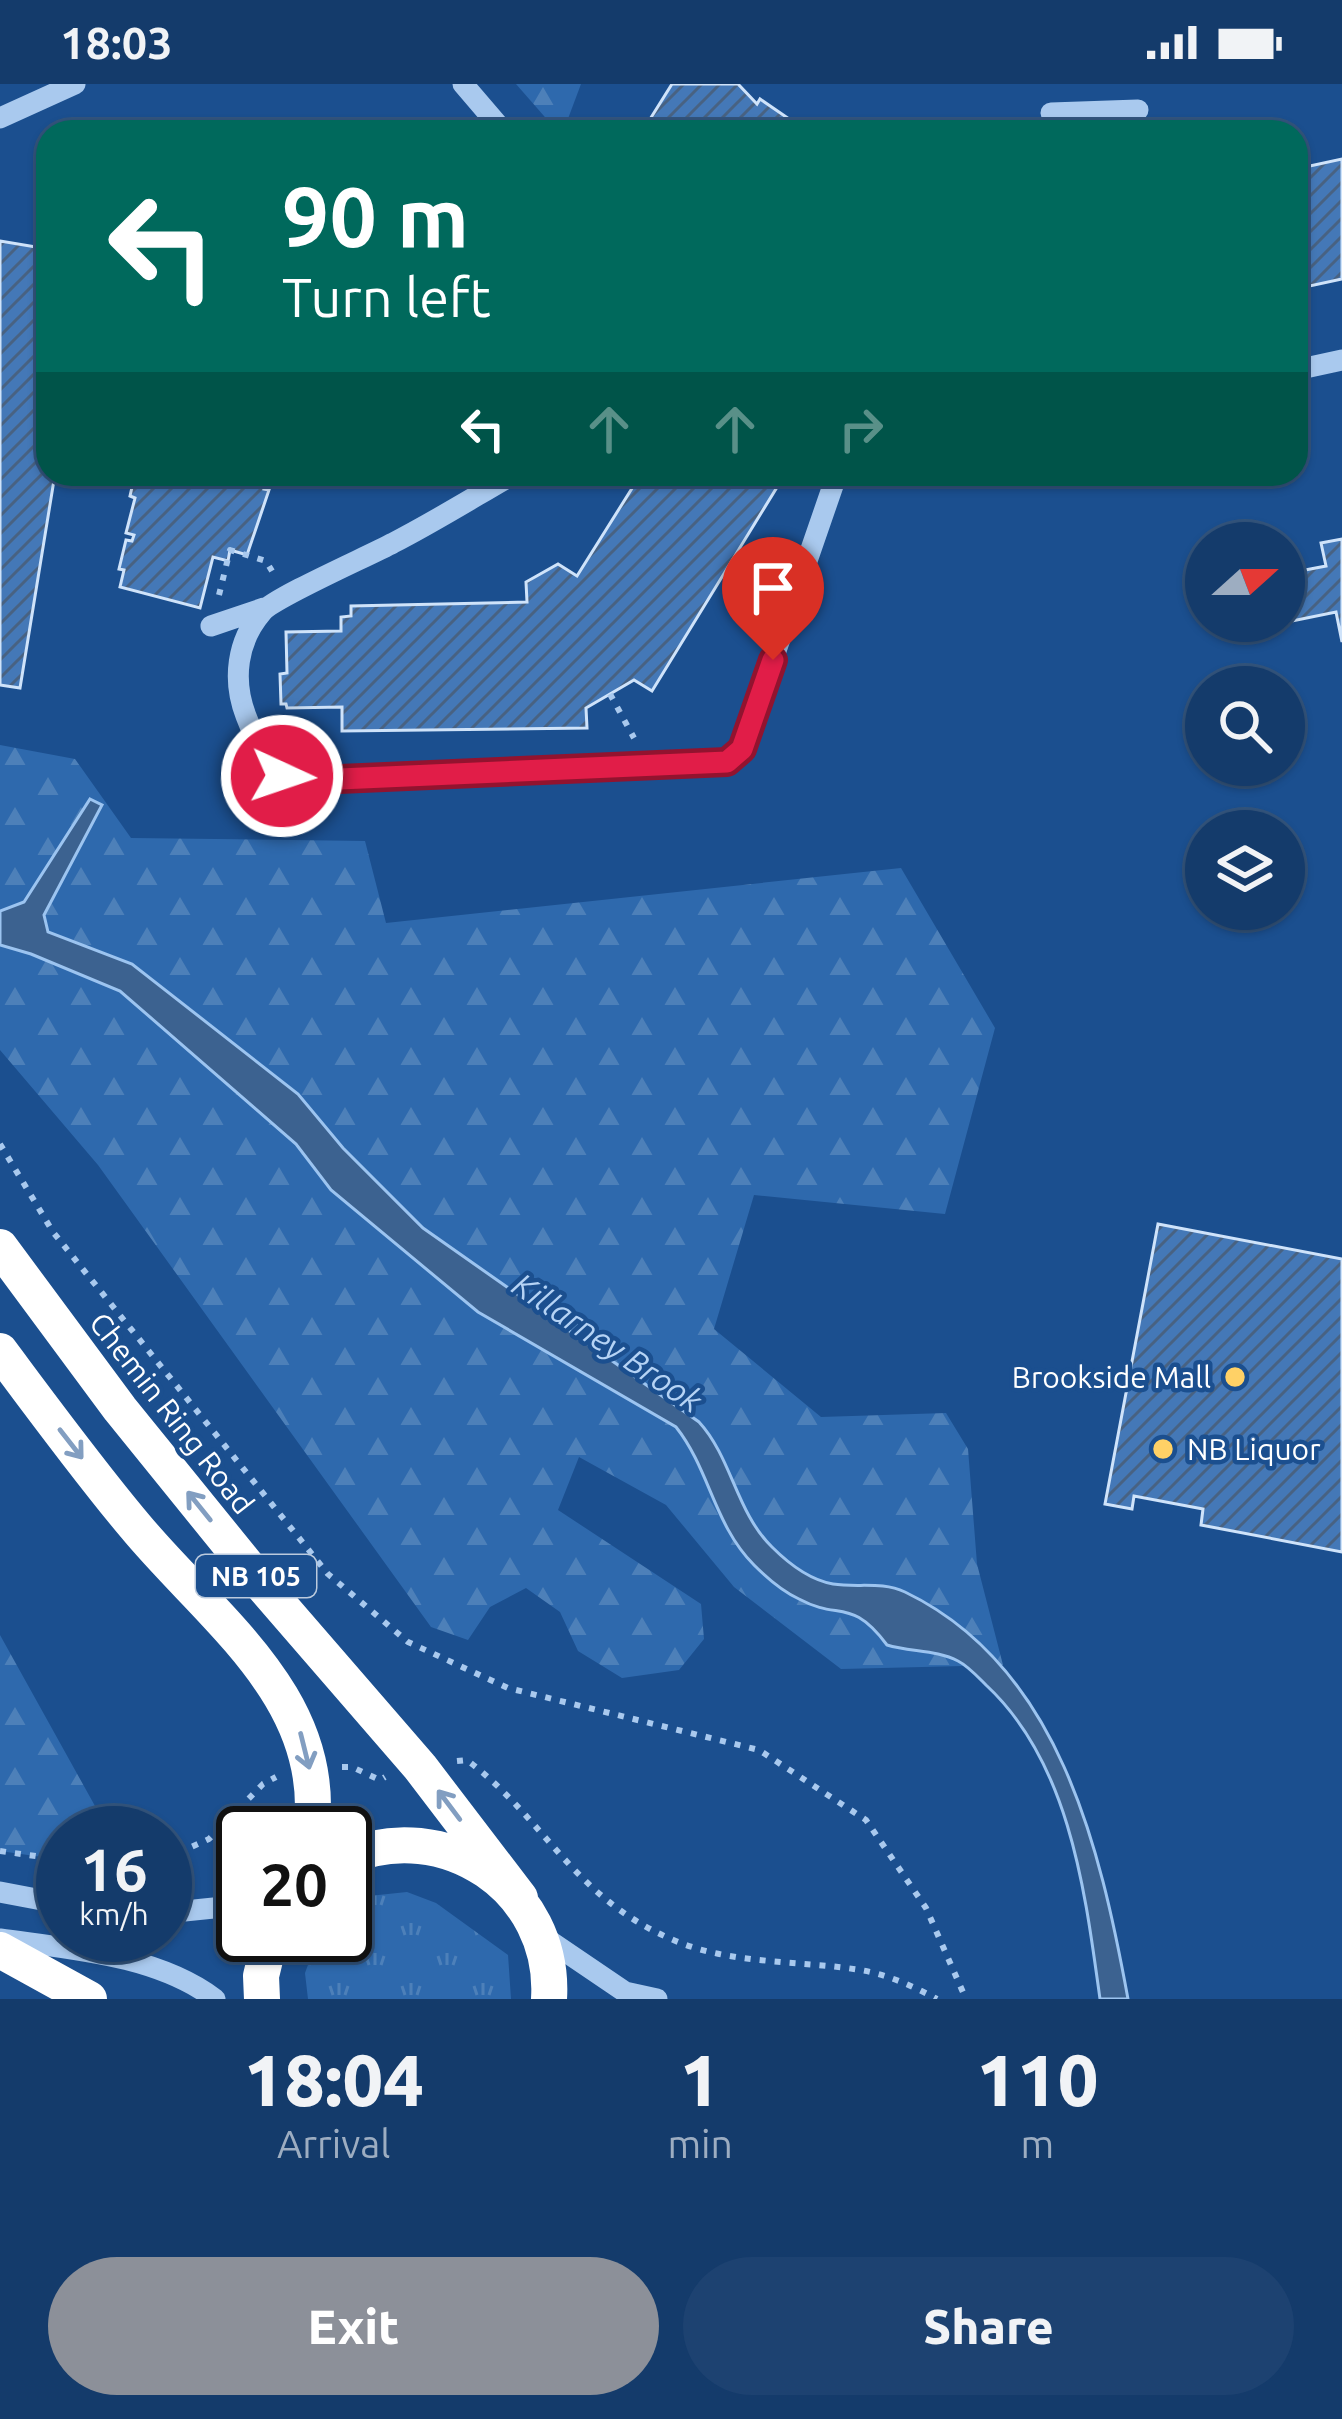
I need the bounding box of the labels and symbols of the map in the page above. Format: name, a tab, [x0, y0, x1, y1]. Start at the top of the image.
north arrow	[1185, 522, 1305, 642]
pin	[722, 537, 824, 660]
position arrow	[219, 713, 345, 839]
water label: Killarney Brook	[506, 1265, 710, 1419]
street label: Chemin Ring Road	[83, 1306, 261, 1520]
place label: Brookside Mall	[1012, 1360, 1211, 1394]
marker: Brookside Mall	[1222, 1364, 1248, 1390]
one-way arrow	[57, 1427, 84, 1459]
place label: NB Liquor	[1187, 1432, 1321, 1466]
marker: NB Liquor	[1150, 1436, 1176, 1462]
one-way arrow	[185, 1491, 213, 1522]
road number: NB 105	[196, 1555, 316, 1597]
one-way arrow	[296, 1731, 318, 1769]
one-way arrow	[437, 1789, 462, 1822]
speed limit sign: 20	[216, 1806, 372, 1962]

